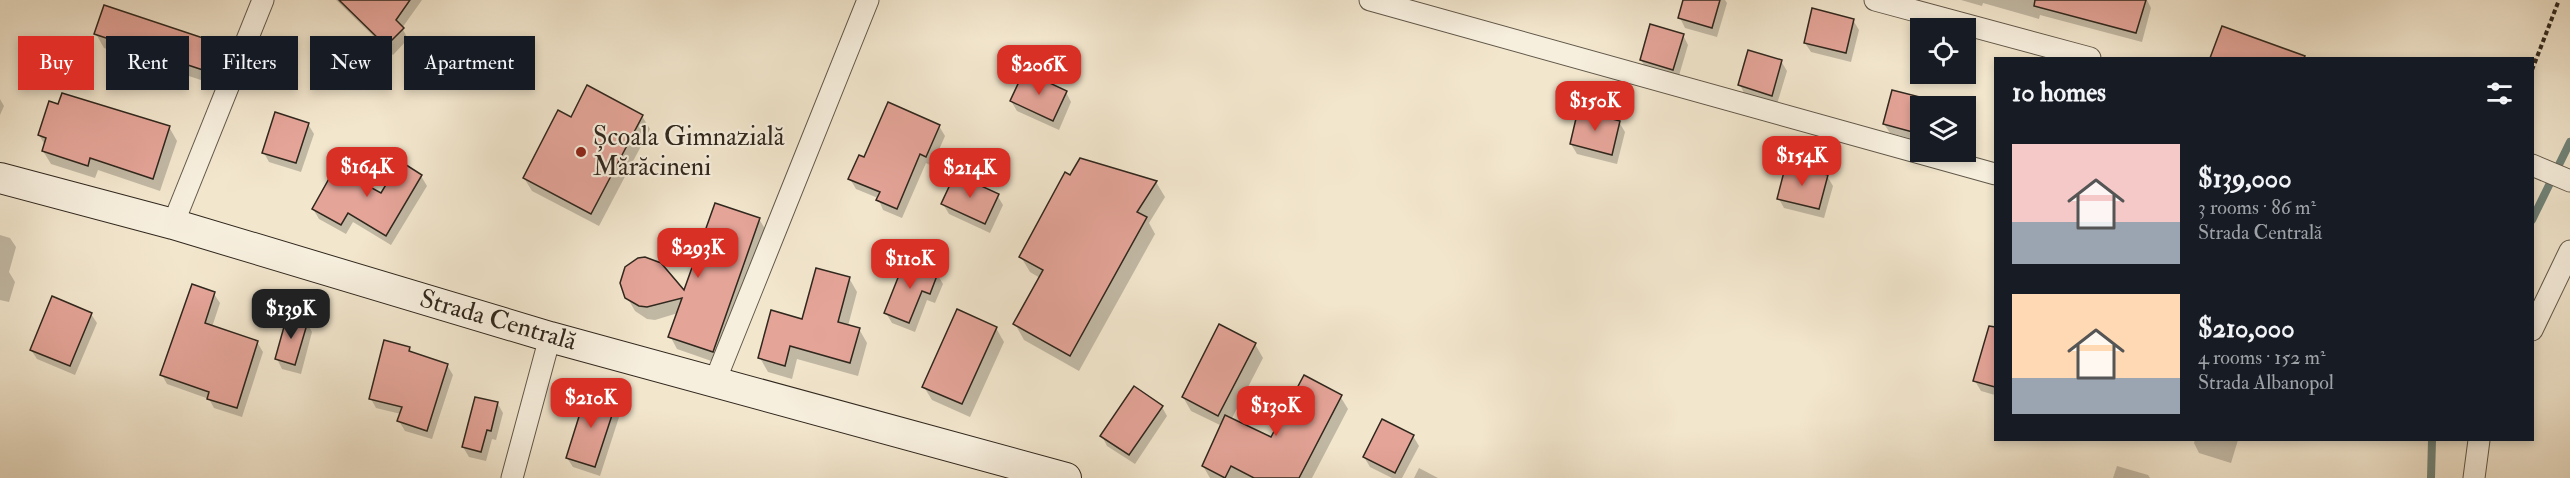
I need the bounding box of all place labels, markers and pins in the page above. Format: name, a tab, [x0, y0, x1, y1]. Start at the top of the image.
pin: $206K	[997, 45, 1081, 96]
pin: $150K	[1553, 81, 1637, 132]
place label: Școala Gimnazială Mărăcineni	[593, 121, 785, 183]
pin: $154K	[1760, 136, 1844, 187]
marker: Școala Gimnazială Mărăcineni	[574, 145, 588, 159]
pin: $164K	[325, 147, 409, 198]
pin: $214K	[928, 148, 1012, 199]
pin: $293K	[656, 228, 740, 279]
pin: $110K	[868, 239, 952, 290]
pin: $139K	[249, 289, 333, 340]
pin: $210K	[549, 378, 633, 429]
pin: $130K	[1234, 386, 1318, 437]

